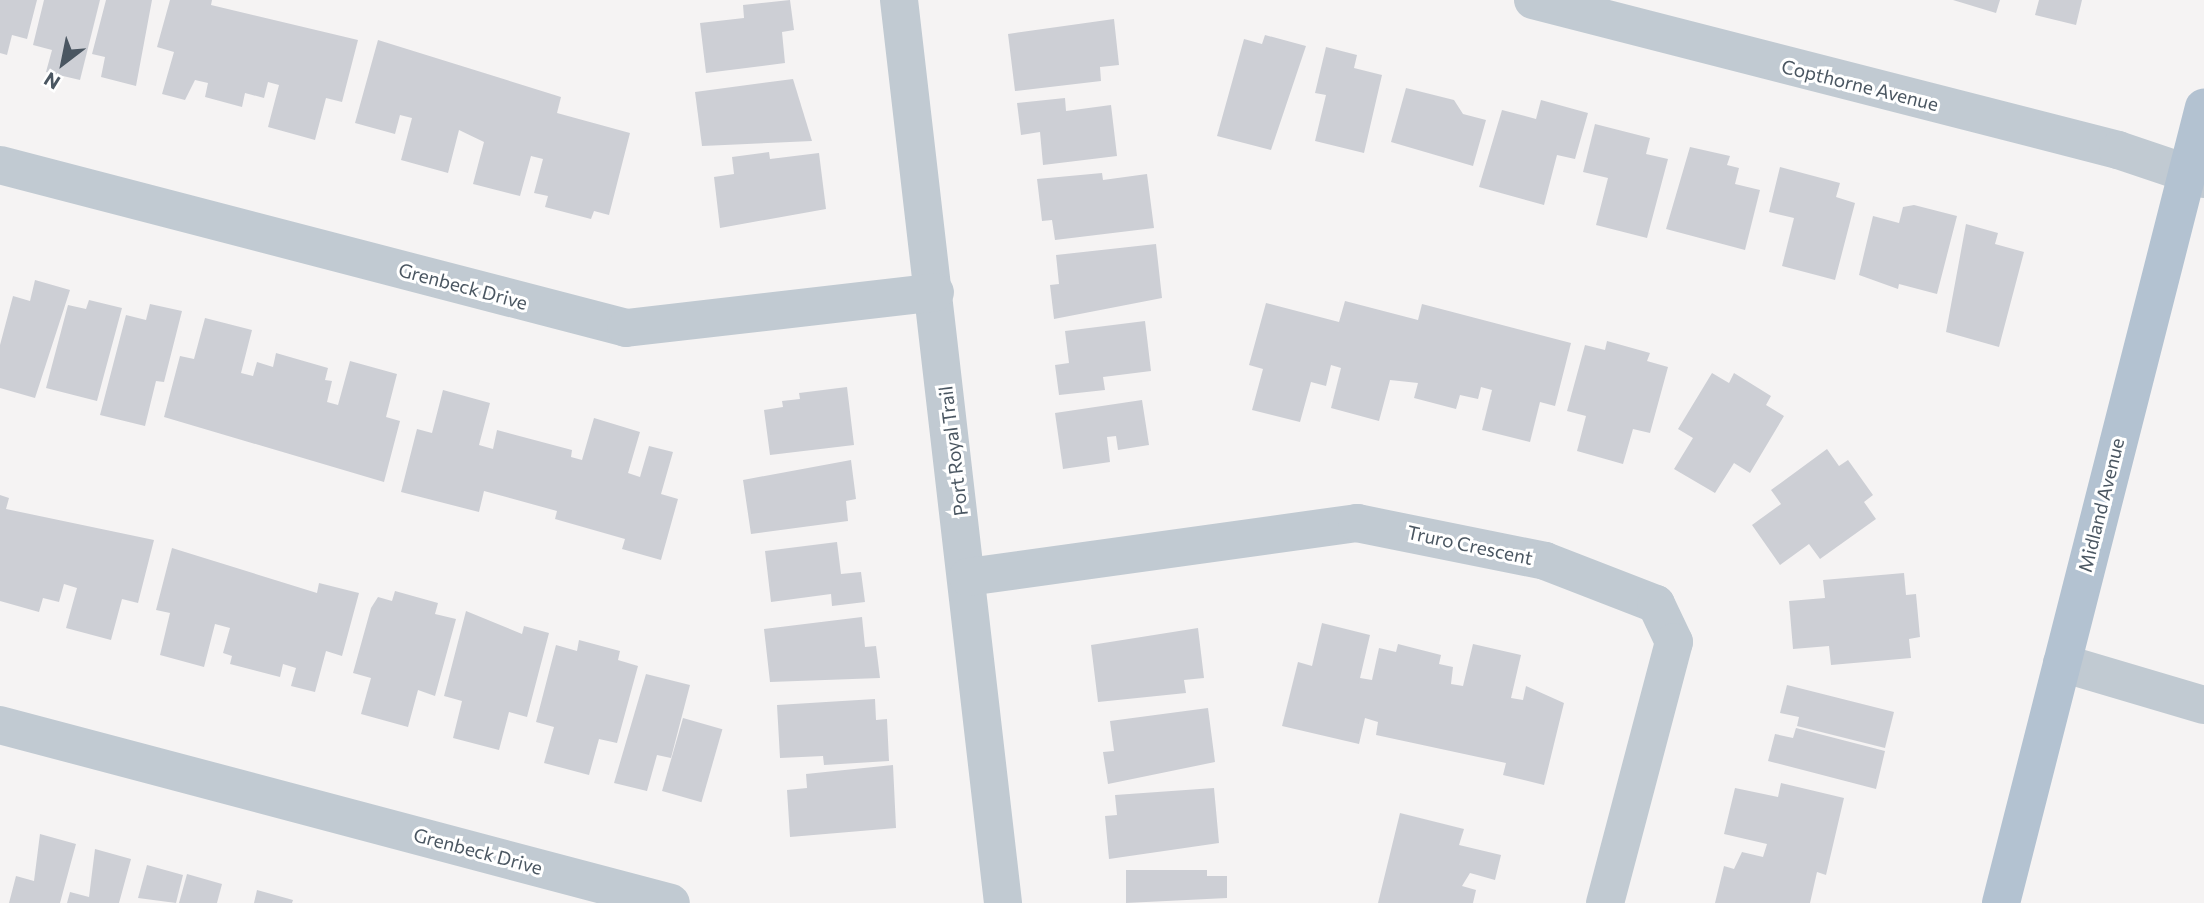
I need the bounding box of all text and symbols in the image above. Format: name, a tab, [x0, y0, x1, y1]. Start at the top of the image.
north arrow	[28, 28, 98, 98]
street label: Copthorne Avenue	[1779, 54, 1941, 116]
text: N	[39, 68, 64, 95]
street label: Grenbeck Drive	[396, 258, 530, 314]
street label: Port Royal Trail	[934, 385, 972, 517]
street label: Midland Avenue	[2073, 435, 2129, 575]
street label: Truro Crescent	[1405, 521, 1535, 569]
street label: Grenbeck Drive	[411, 823, 545, 879]

